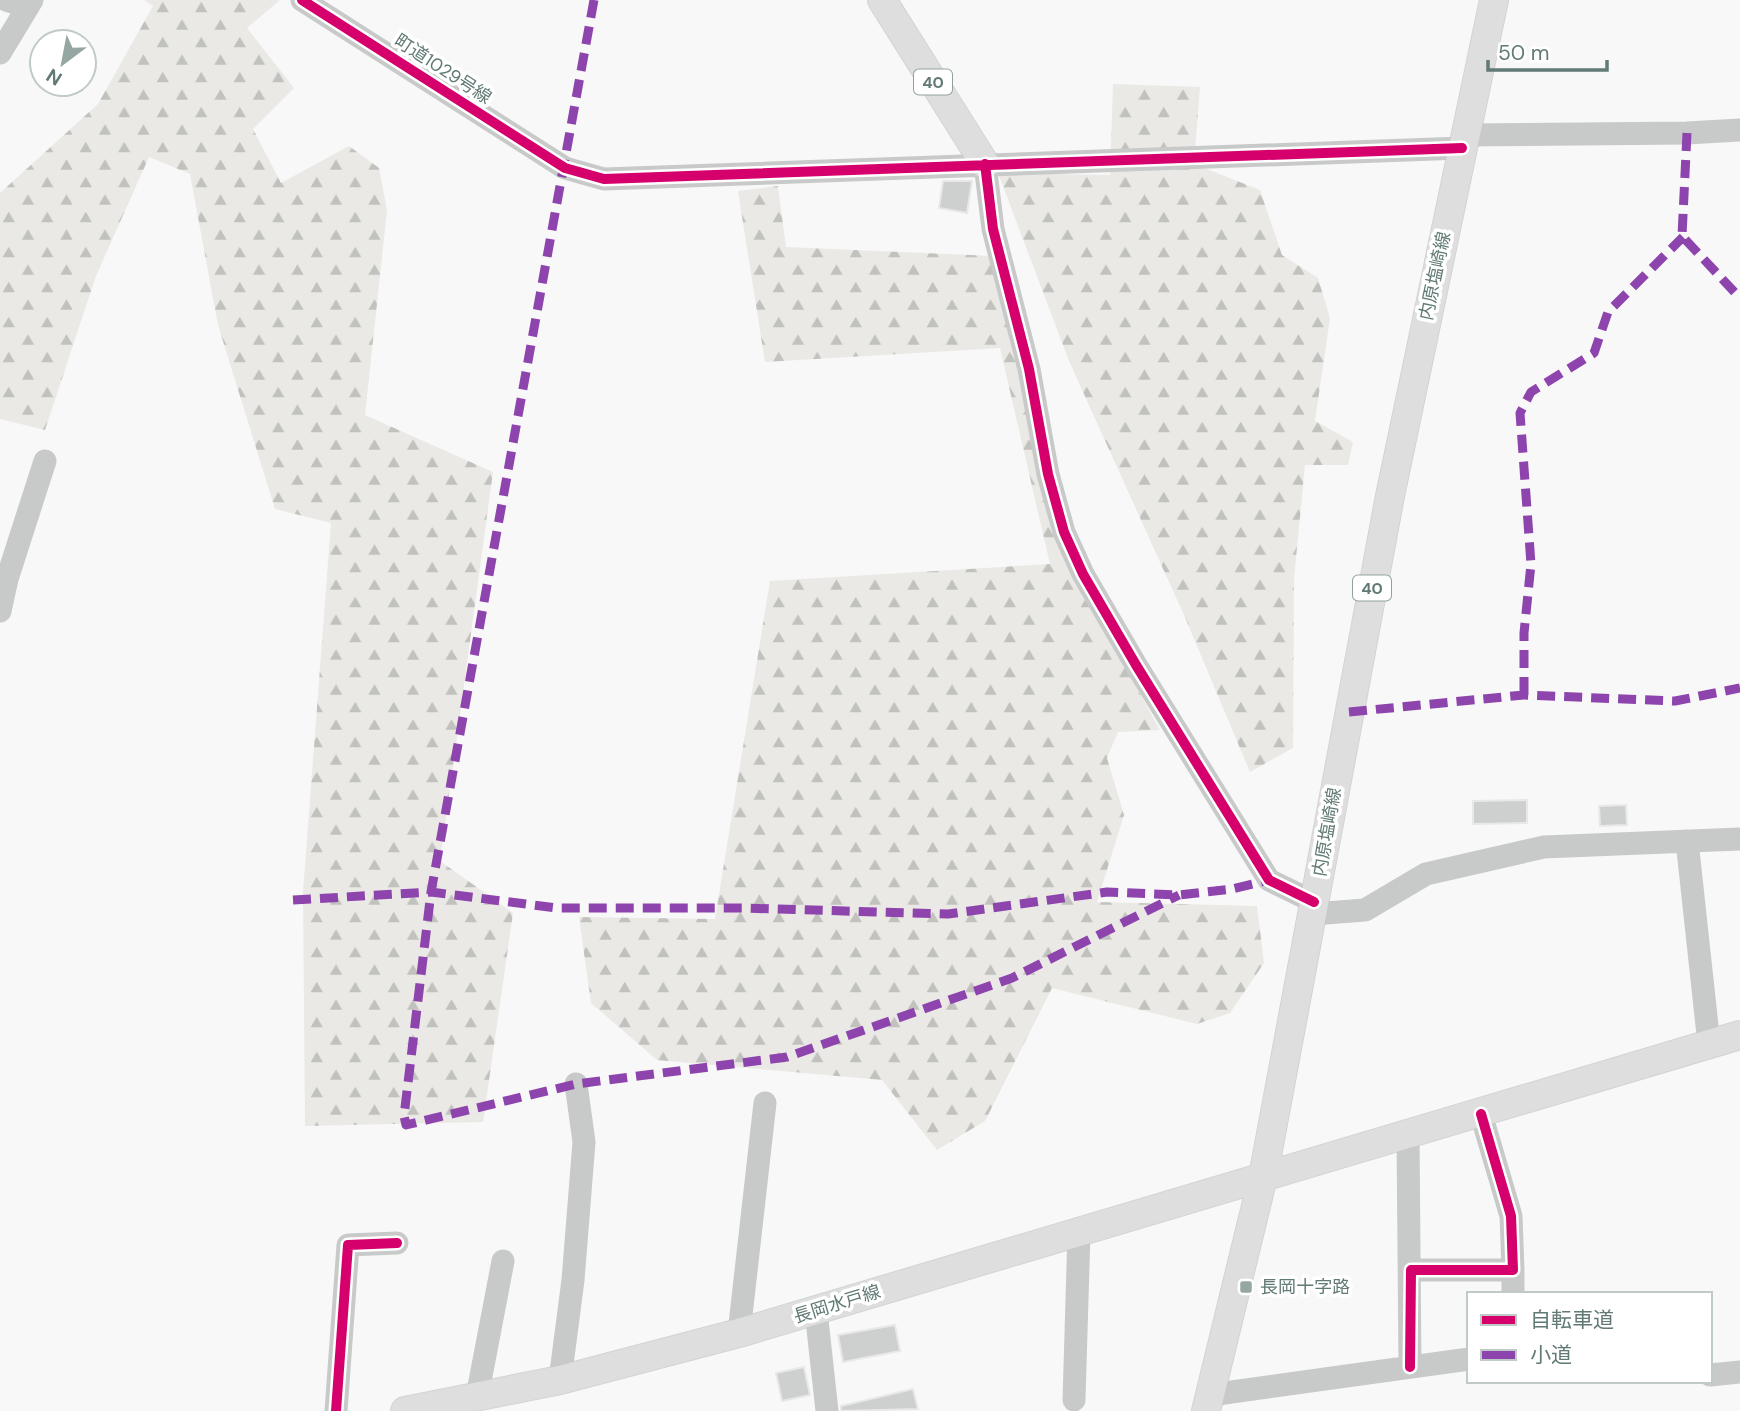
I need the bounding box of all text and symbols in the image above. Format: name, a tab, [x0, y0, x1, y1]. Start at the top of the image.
north arrow	[28, 28, 98, 98]
scale bar	[1488, 28, 1607, 72]
street label: 町道1029号線	[390, 29, 496, 109]
text: 50 m	[1498, 39, 1549, 67]
text: N	[42, 63, 67, 91]
road number: 40	[914, 69, 952, 94]
street label: 内原塩崎線	[1414, 229, 1456, 323]
road number: 40	[1353, 576, 1391, 600]
street label: 内原塩崎線	[1307, 786, 1347, 878]
place label: 長岡十字路	[1260, 1275, 1350, 1299]
street label: 長岡水戸線	[790, 1279, 884, 1329]
marker: 長岡十字路	[1238, 1279, 1254, 1295]
legend	[1467, 1292, 1712, 1383]
text: 自転車道	[1530, 1306, 1614, 1334]
text: 小道	[1530, 1341, 1572, 1369]

